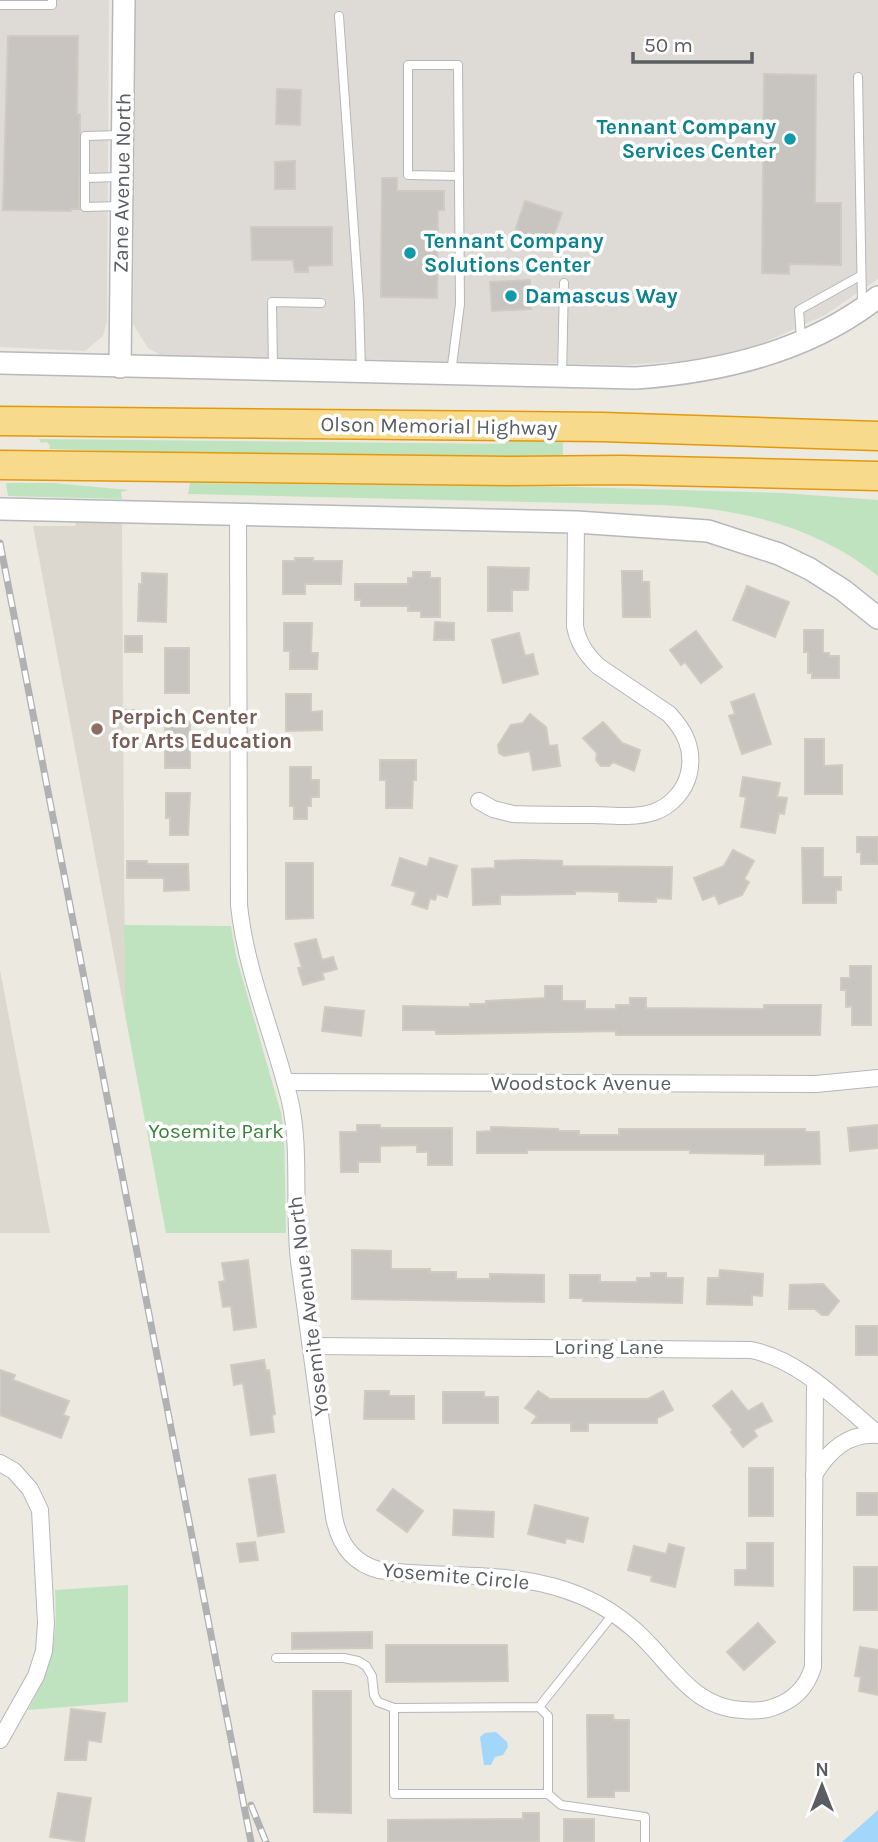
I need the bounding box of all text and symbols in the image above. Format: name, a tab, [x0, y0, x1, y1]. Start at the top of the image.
scale bar	[633, 21, 752, 65]
text: 50 m	[644, 33, 693, 57]
street label: Zane Avenue North	[108, 93, 136, 273]
place label: Tennant Company Services Center	[596, 115, 777, 163]
marker: Tennant Company Services Center	[782, 131, 798, 147]
place label: Tennant Company Solutions Center	[424, 229, 604, 277]
marker: Tennant Company Solutions Center	[402, 245, 418, 261]
place label: Damascus Way	[525, 284, 678, 308]
marker: Damascus Way	[503, 288, 519, 304]
street label: Olson Memorial Highway	[320, 412, 558, 440]
place label: Perpich Center for Arts Education	[111, 705, 292, 753]
marker: Perpich Center for Arts Education	[89, 721, 105, 737]
street label: Woodstock Avenue	[491, 1071, 671, 1095]
park label: Yosemite Park	[148, 1119, 284, 1143]
street label: Yosemite Avenue North	[283, 1195, 333, 1417]
street label: Loring Lane	[554, 1335, 664, 1359]
street label: Yosemite Circle	[382, 1558, 530, 1594]
north arrow	[787, 1751, 857, 1821]
text: N	[815, 1759, 829, 1781]

